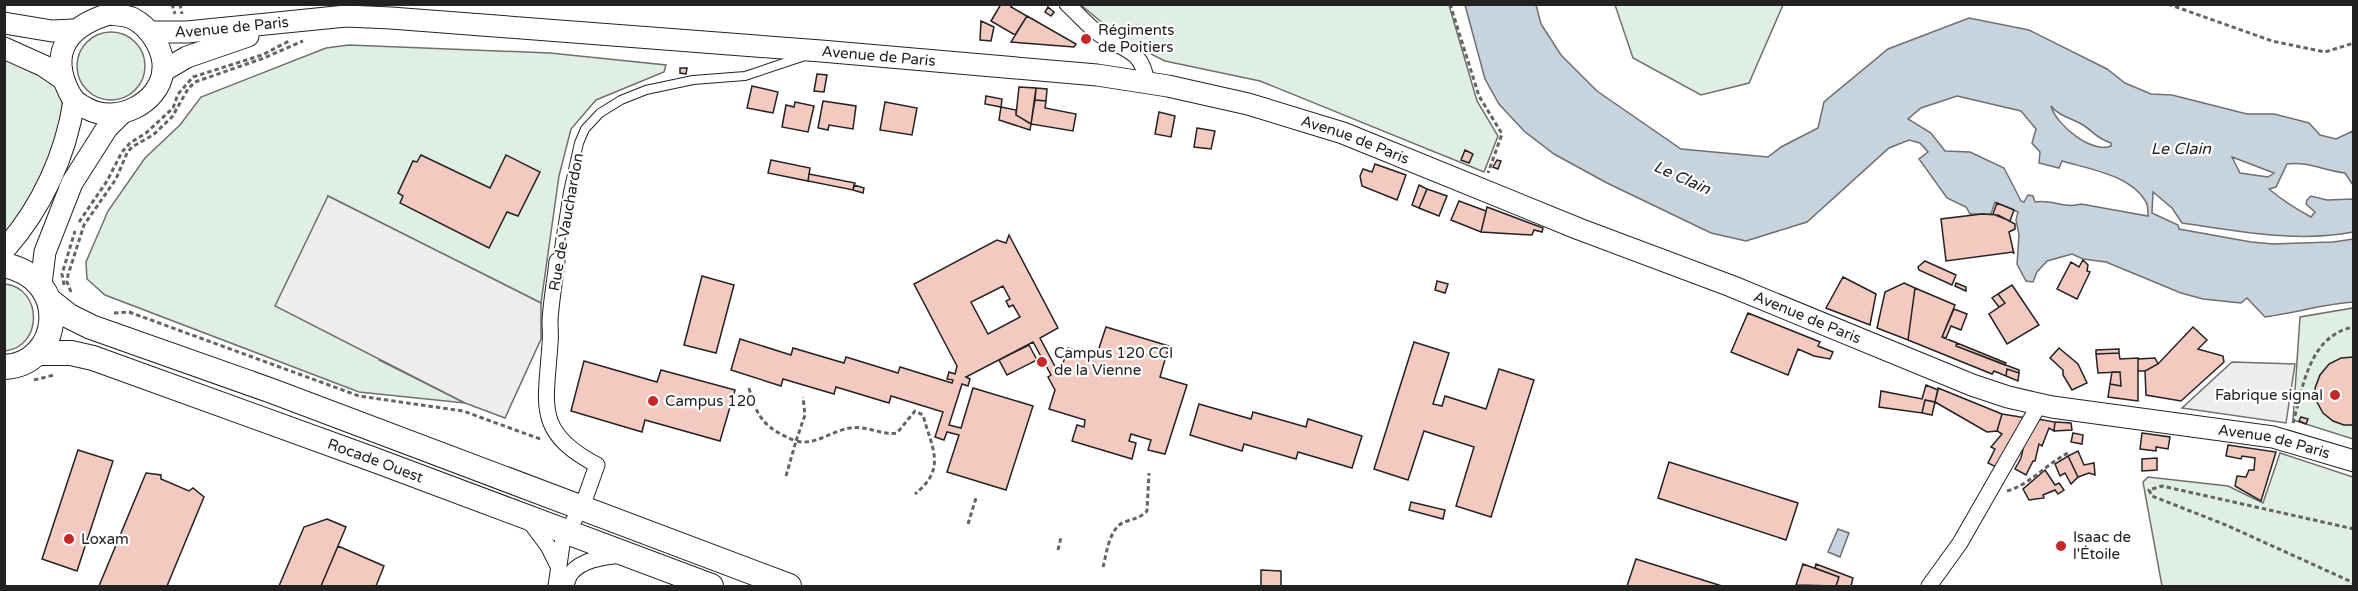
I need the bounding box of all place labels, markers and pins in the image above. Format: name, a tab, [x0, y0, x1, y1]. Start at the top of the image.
place label: Régiments de Poitiers	[1098, 21, 1175, 56]
marker: Régiments de Poitiers	[1079, 32, 1093, 46]
place label: Campus 120 CCI de la Vienne	[1054, 344, 1173, 379]
marker: Campus 120 CCI de la Vienne	[1035, 355, 1049, 369]
place label: Fabrique signal	[2215, 386, 2323, 404]
marker: Fabrique signal	[2328, 388, 2342, 402]
place label: Campus 120	[665, 392, 756, 410]
marker: Campus 120	[646, 394, 660, 408]
place label: Isaac de l'Étoile	[2073, 528, 2131, 563]
place label: Loxam	[81, 530, 129, 548]
marker: Loxam	[62, 532, 76, 546]
marker: Isaac de l'Étoile	[2054, 539, 2068, 553]

